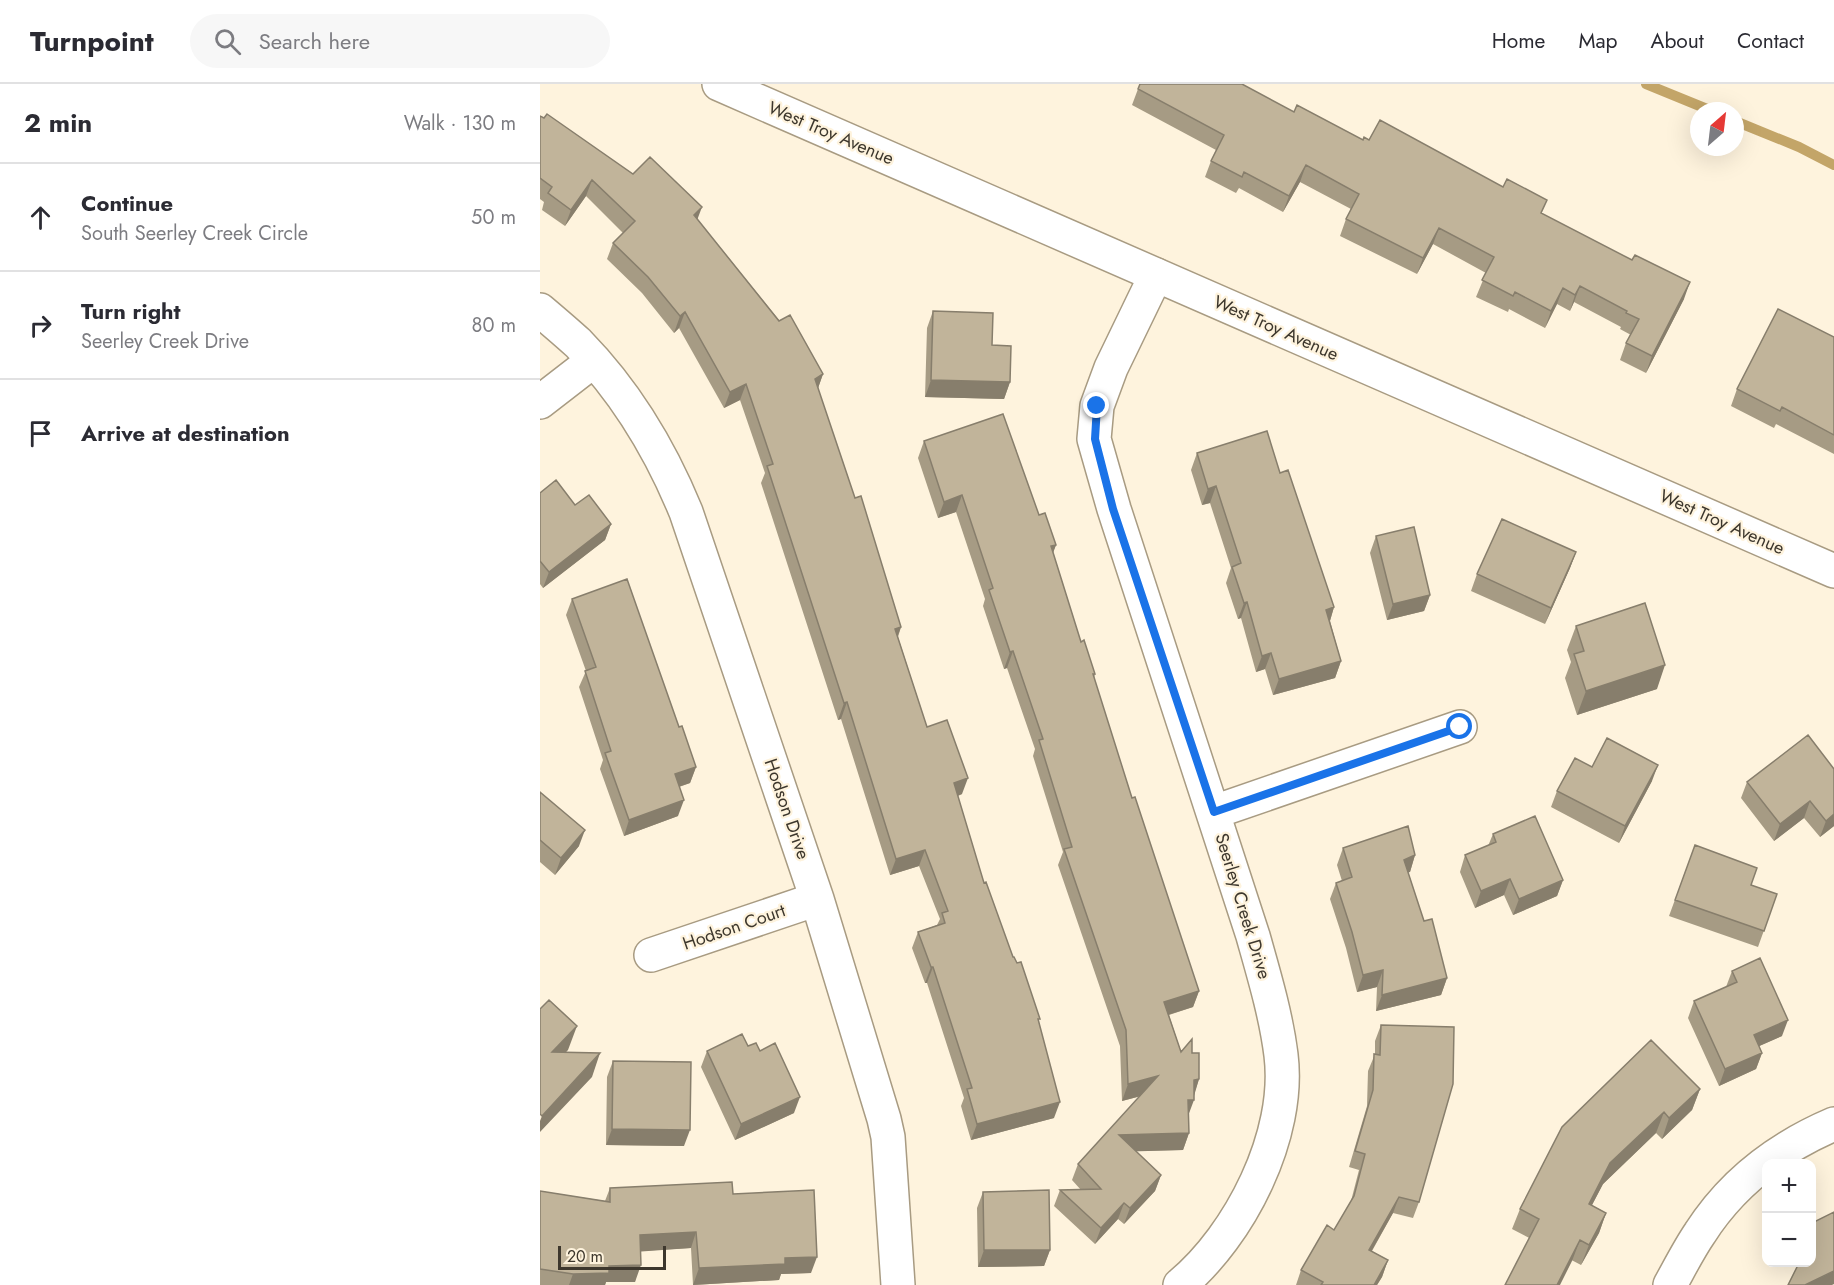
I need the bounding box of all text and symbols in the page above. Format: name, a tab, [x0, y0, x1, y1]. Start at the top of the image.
search box	[190, 14, 610, 68]
text: Turnpoint	[30, 21, 154, 62]
icon: search	[211, 25, 244, 58]
text: Search here	[259, 25, 370, 57]
text: Home	[1492, 26, 1545, 56]
text: Map	[1578, 26, 1618, 56]
text: About	[1651, 26, 1704, 56]
text: Contact	[1737, 26, 1804, 56]
street label: West Troy Avenue	[764, 95, 898, 171]
north arrow	[1690, 102, 1744, 156]
text: 2 min	[24, 104, 92, 142]
text: Walk · 130 m	[404, 109, 516, 138]
text: Continue	[81, 187, 173, 219]
icon: ahead	[24, 201, 57, 234]
text: 50 m	[471, 203, 516, 232]
text: South Seerley Creek Circle	[81, 219, 308, 248]
street label: West Troy Avenue	[1209, 289, 1343, 367]
text: Turn right	[81, 295, 181, 327]
icon: right	[24, 309, 57, 342]
text: 80 m	[471, 311, 516, 340]
text: Seerley Creek Drive	[81, 327, 249, 356]
route end	[1083, 392, 1109, 418]
icon: arrive	[24, 417, 57, 450]
text: Arrive at destination	[81, 417, 290, 449]
street label: West Troy Avenue	[1655, 483, 1789, 561]
route start	[1446, 713, 1472, 739]
street label: Hodson Drive	[758, 755, 816, 863]
street label: Seerley Creek Drive	[1208, 830, 1278, 982]
street label: Hodson Court	[679, 897, 789, 957]
map controls	[1762, 1159, 1816, 1267]
button: +	[1762, 1159, 1816, 1213]
button: −	[1762, 1213, 1816, 1267]
scale bar	[558, 1243, 666, 1270]
text: 20 m	[567, 1245, 603, 1268]

